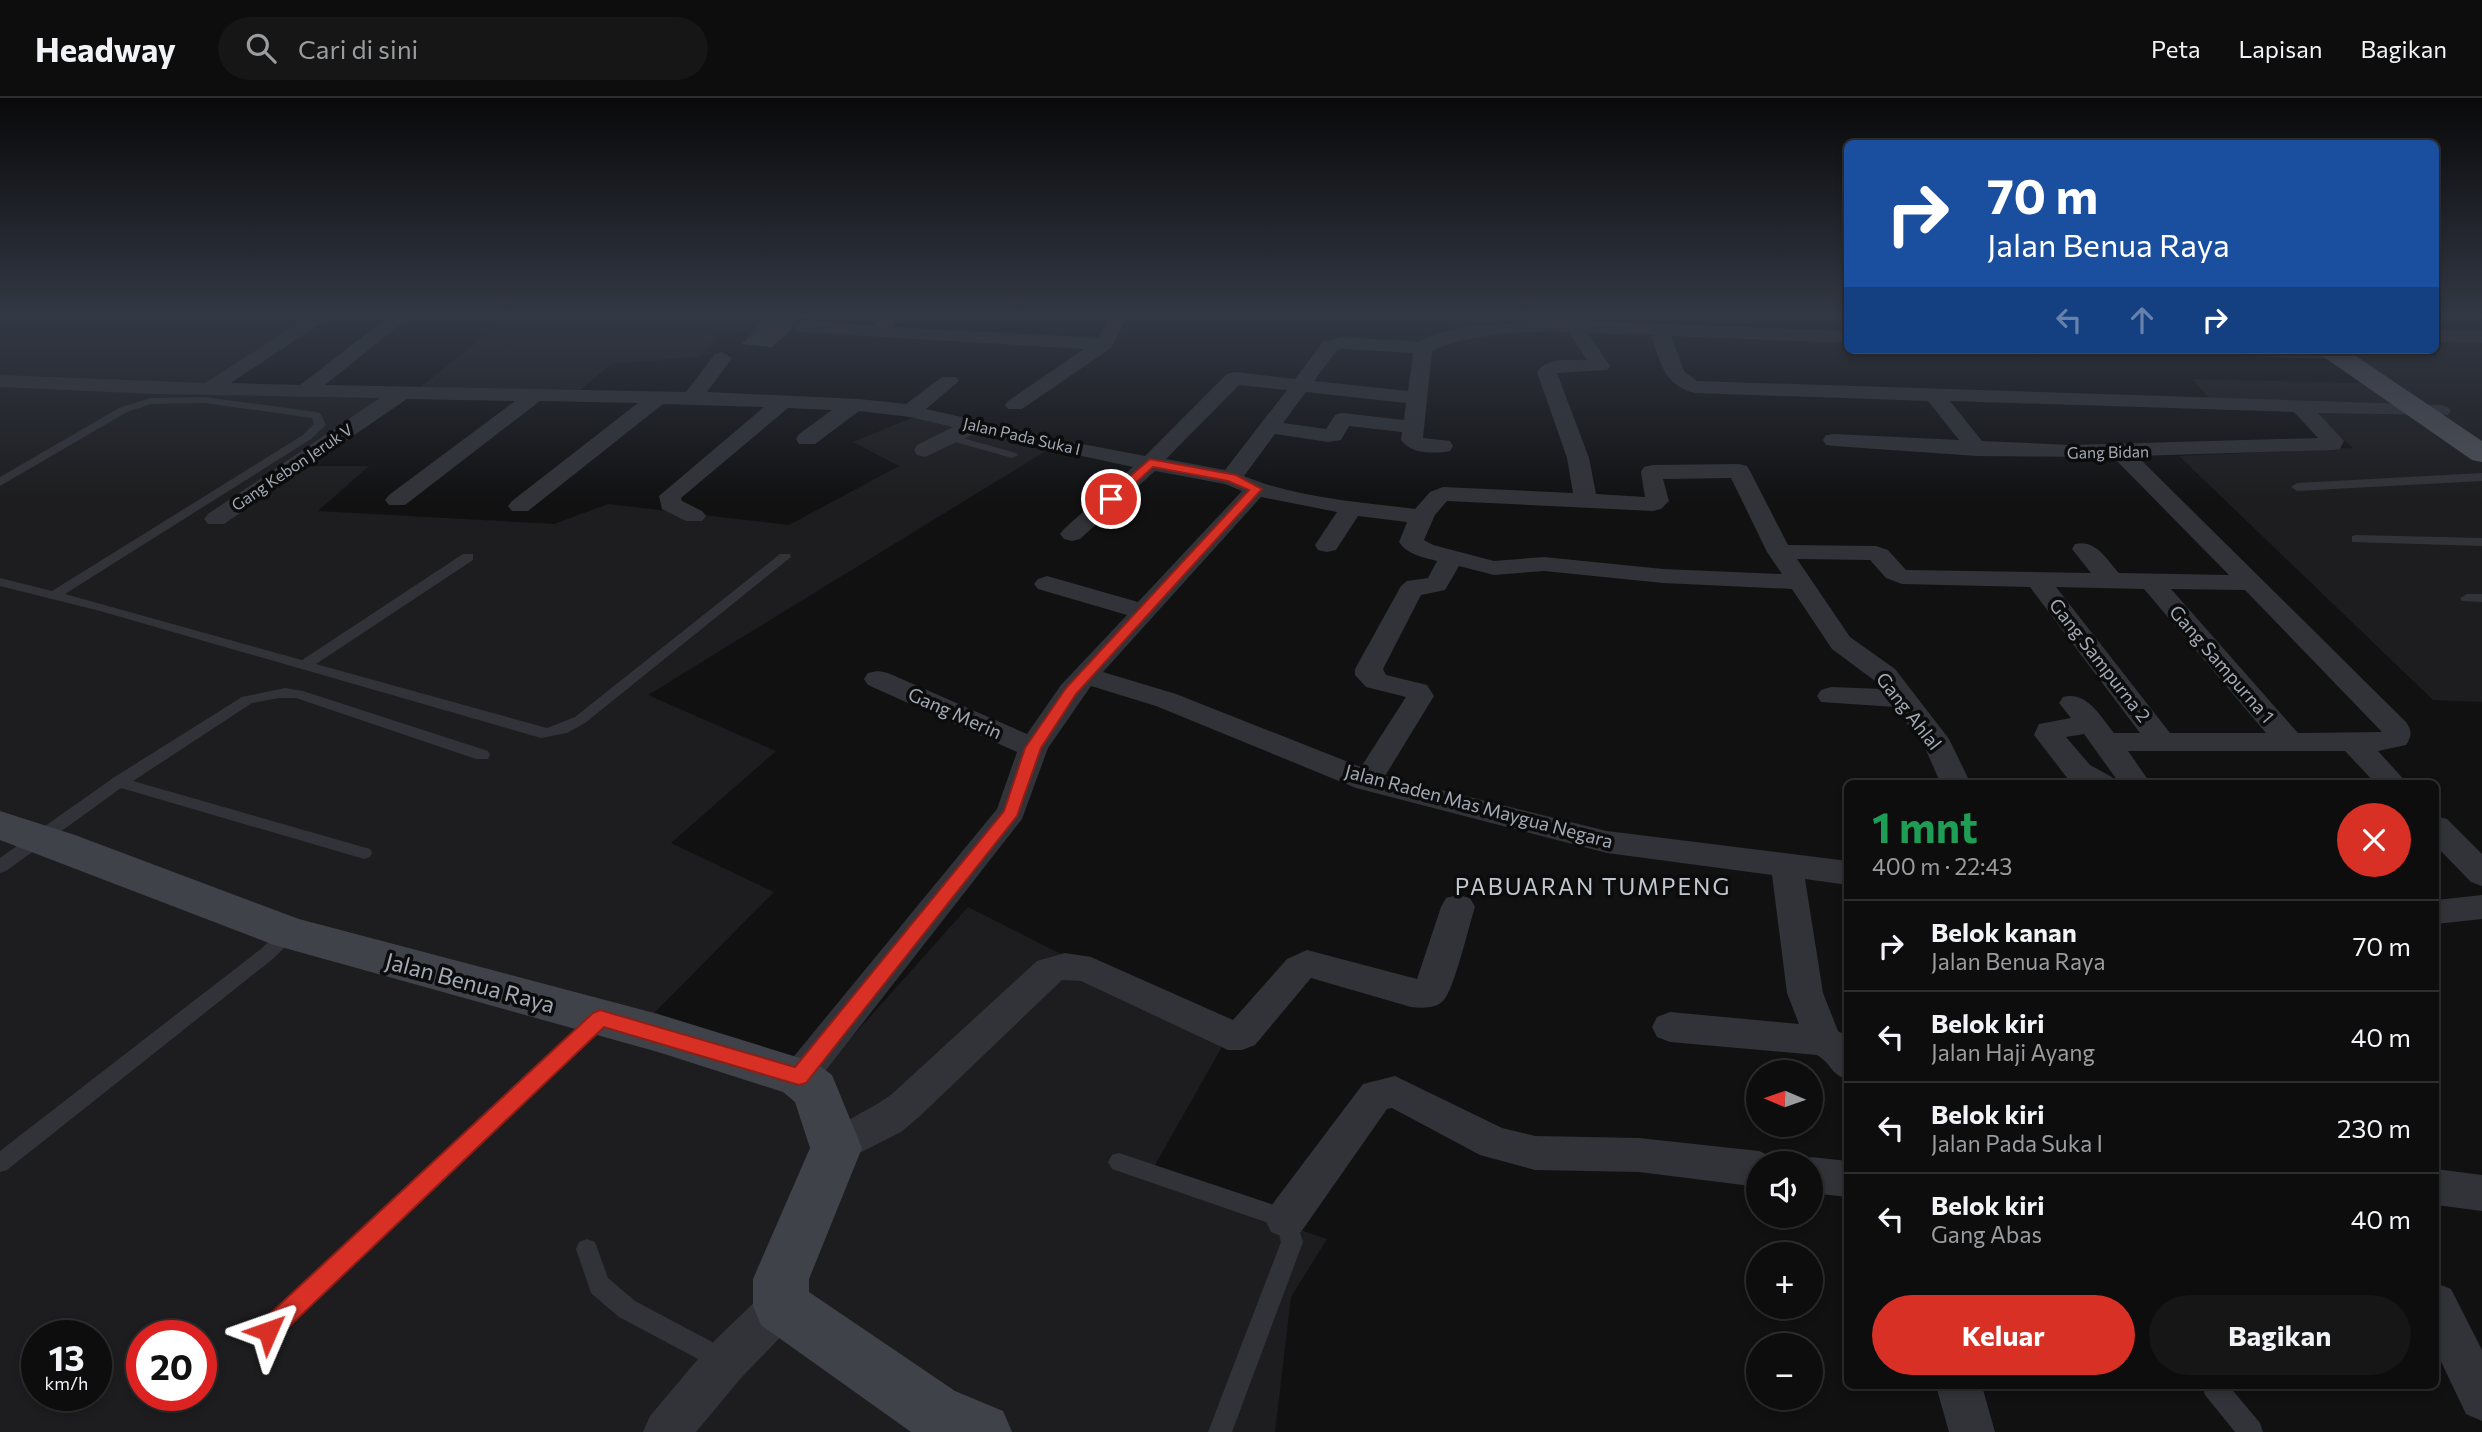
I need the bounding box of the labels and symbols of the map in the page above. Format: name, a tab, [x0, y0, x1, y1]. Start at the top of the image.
street label: Jalan Pada Suka I	[962, 413, 1083, 458]
street label: Gang Kebon Jeruk V	[228, 419, 356, 514]
street label: Gang Bidan	[2067, 441, 2149, 462]
pin	[1081, 469, 1141, 529]
street label: Gang Sampurna 2	[2045, 593, 2156, 726]
street label: Gang Sampurna 1	[2165, 600, 2280, 727]
street label: Gang Ahlal	[1872, 667, 1947, 754]
street label: Gang Merin	[905, 682, 1006, 743]
street label: Jalan Raden Mas Maygua Negara	[1343, 759, 1616, 852]
district label: PABUARAN TUMPENG	[1455, 872, 1731, 900]
street label: Jalan Benua Raya	[382, 946, 558, 1018]
north arrow	[1746, 1060, 1824, 1138]
position arrow	[231, 1294, 305, 1368]
speed limit sign: 20	[126, 1320, 217, 1411]

